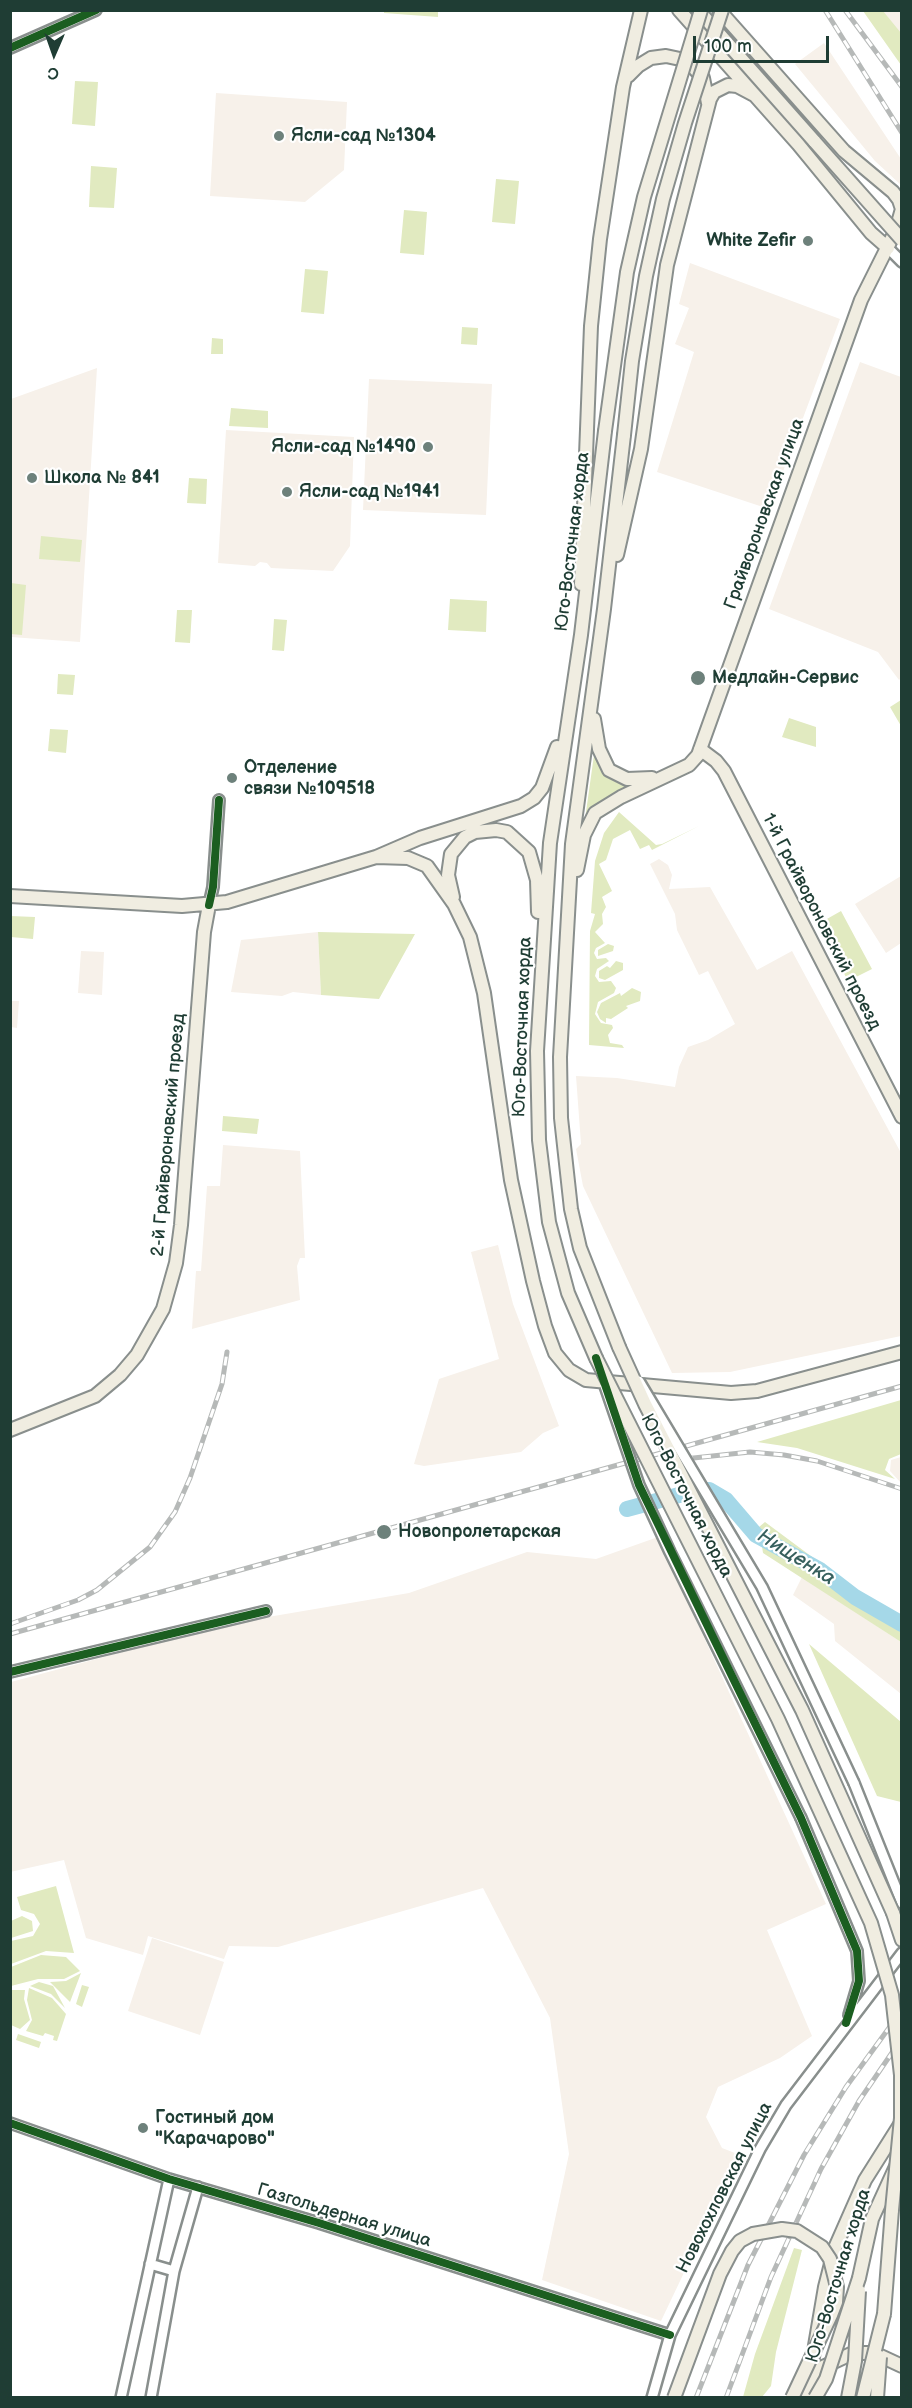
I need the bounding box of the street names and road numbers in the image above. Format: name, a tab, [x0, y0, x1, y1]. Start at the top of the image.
street label: Грайвороновская улица	[720, 416, 810, 612]
street label: Юго-Восточная хорда	[551, 451, 595, 633]
street label: 1-й Грайвороновский проезд	[757, 810, 885, 1034]
street label: Юго-Восточная хорда	[509, 936, 537, 1118]
street label: 2-й Грайвороновский проезд	[148, 1013, 190, 1257]
street label: Юго-Восточная хорда	[635, 1411, 737, 1581]
street label: Новохохловская улица	[672, 2099, 778, 2277]
street label: Газгольдерная улица	[254, 2179, 434, 2253]
street label: Юго-Восточная хорда	[802, 2186, 876, 2366]

